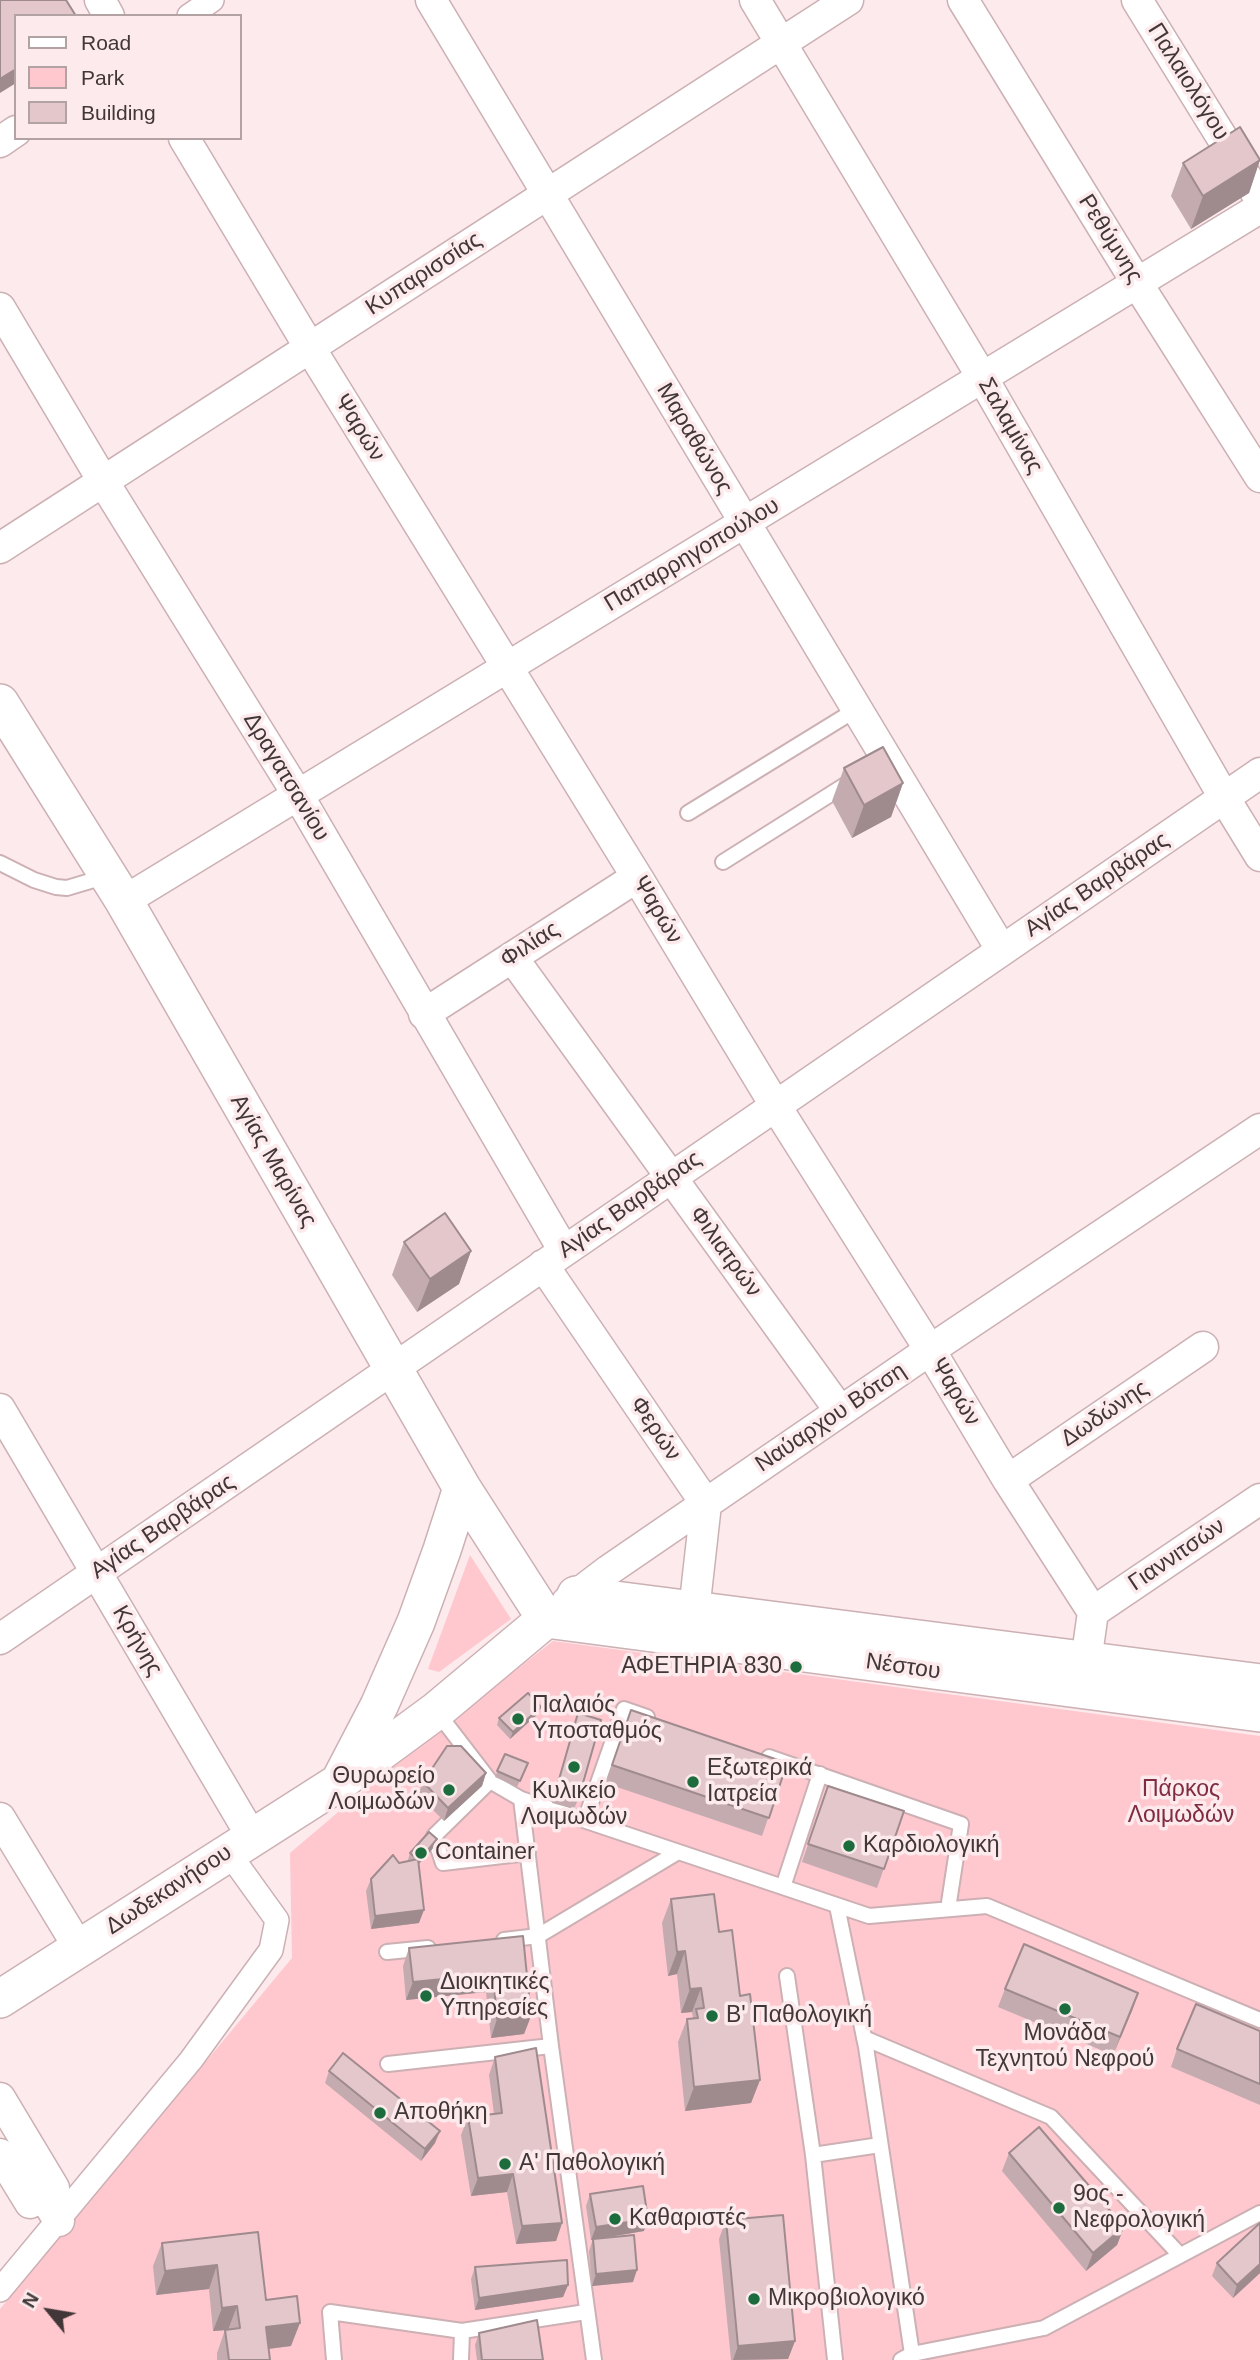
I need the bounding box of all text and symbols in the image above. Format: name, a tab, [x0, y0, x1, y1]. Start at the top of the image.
legend	[14, 14, 242, 140]
street label: Παλαιολόγου	[1141, 18, 1235, 146]
text: Road	[81, 31, 131, 54]
text: Park	[81, 66, 124, 89]
text: Building	[81, 101, 156, 124]
street label: Ρεθύμνης	[1072, 189, 1148, 289]
street label: Κυπαρισσίας	[361, 226, 487, 322]
street label: Σαλαμίνας	[971, 373, 1049, 479]
street label: Μαραθώνος	[650, 378, 738, 500]
street label: Ψαρών	[328, 389, 390, 467]
street label: Παπαρρηγοπούλου	[600, 492, 784, 618]
street label: Δραγατσανίου	[237, 708, 335, 846]
street label: Αγίας Βαρβάρας	[1020, 827, 1174, 943]
street label: Ψαρών	[626, 871, 688, 949]
street label: Φιλίας	[495, 916, 565, 974]
street label: Αγίας Μαρίνας	[224, 1090, 322, 1232]
street label: Αγίας Βαρβάρας	[553, 1146, 707, 1264]
street label: Φιλιατρών	[683, 1201, 767, 1303]
street label: Ψαρών	[924, 1353, 986, 1431]
street label: Ναύαρχου Βότση	[750, 1357, 912, 1479]
street label: Δωδώνης	[1056, 1375, 1154, 1453]
street label: Φερών	[624, 1392, 686, 1466]
street label: Αγίας Βαρβάρας	[86, 1469, 240, 1585]
street label: Γιαννιτσών	[1123, 1513, 1231, 1597]
street label: Κρήνης	[106, 1601, 168, 1681]
street label: Νέστου	[864, 1648, 942, 1686]
place label: ΑΦΕΤΗΡΙΑ 830	[621, 1653, 782, 1681]
marker: ΑΦΕΤΗΡΙΑ 830	[788, 1659, 804, 1675]
place label: Παλαιός Υποσταθμός	[532, 1692, 662, 1746]
marker: Παλαιός Υποσταθμός	[510, 1711, 526, 1727]
place label: Εξωτερικά Ιατρεία	[707, 1755, 812, 1809]
marker: Κυλικείο Λοιμωδών	[566, 1759, 582, 1775]
place label: Θυρωρείο Λοιμωδών	[328, 1763, 435, 1817]
marker: Εξωτερικά Ιατρεία	[685, 1774, 701, 1790]
park label: Πάρκος Λοιμωδών	[1128, 1776, 1234, 1830]
place label: Κυλικείο Λοιμωδών	[521, 1778, 627, 1832]
marker: Θυρωρείο Λοιμωδών	[441, 1782, 457, 1798]
place label: Καρδιολογική	[863, 1832, 1000, 1860]
marker: Καρδιολογική	[841, 1838, 857, 1854]
street label: Δωδεκανήσου	[101, 1839, 237, 1941]
place label: Container	[435, 1839, 535, 1867]
marker: Container	[413, 1845, 429, 1861]
place label: Διοικητικές Υπηρεσίες	[440, 1969, 550, 2023]
marker: Διοικητικές Υπηρεσίες	[418, 1988, 434, 2004]
marker: Μονάδα Τεχνητού Νεφρού	[1057, 2001, 1073, 2017]
place label: Β' Παθολογική	[726, 2002, 872, 2030]
marker: Β' Παθολογική	[704, 2008, 720, 2024]
place label: Μονάδα Τεχνητού Νεφρού	[976, 2020, 1154, 2074]
place label: Αποθήκη	[394, 2099, 488, 2127]
marker: Αποθήκη	[372, 2105, 388, 2121]
place label: Α' Παθολογική	[519, 2150, 665, 2178]
marker: Α' Παθολογική	[497, 2156, 513, 2172]
place label: 9ος - Νεφρολογική	[1073, 2181, 1205, 2235]
marker: 9ος - Νεφρολογική	[1051, 2200, 1067, 2216]
place label: Καθαριστές	[629, 2205, 746, 2233]
marker: Καθαριστές	[607, 2211, 623, 2227]
north arrow	[14, 2276, 84, 2346]
place label: Μικροβιολογικό	[768, 2285, 925, 2313]
text: N	[18, 2289, 43, 2311]
marker: Μικροβιολογικό	[746, 2291, 762, 2307]

